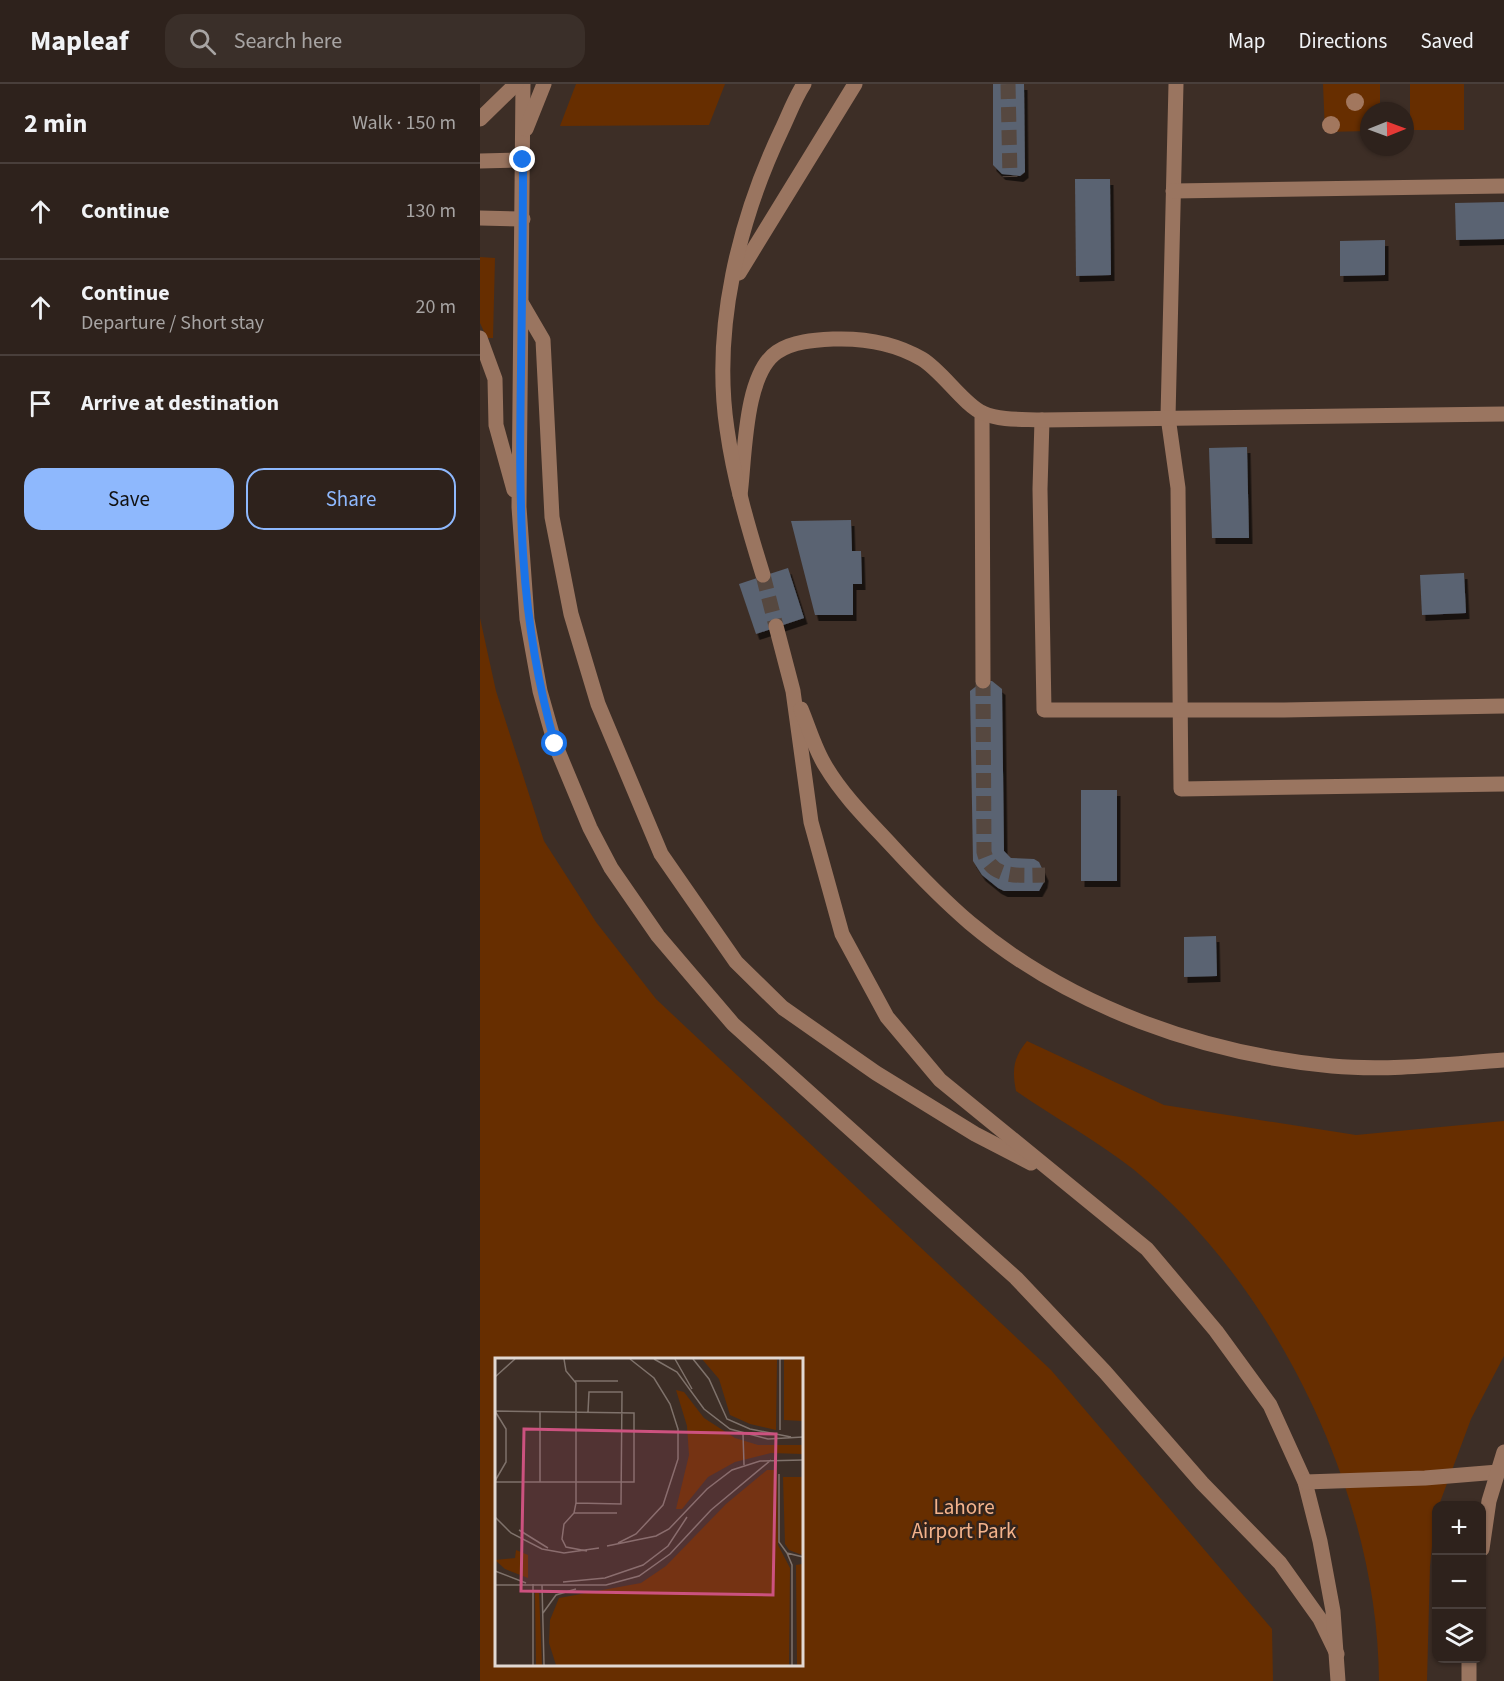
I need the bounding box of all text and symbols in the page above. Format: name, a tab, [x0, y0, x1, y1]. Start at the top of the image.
search box	[165, 14, 585, 68]
text: Mapleaf	[30, 21, 129, 61]
icon: search	[186, 25, 219, 58]
text: Search here	[234, 25, 342, 57]
text: Map	[1228, 26, 1266, 56]
text: Directions	[1299, 26, 1387, 56]
text: Saved	[1420, 26, 1474, 56]
north arrow	[1360, 102, 1414, 156]
text: 2 min	[24, 105, 87, 142]
text: Walk · 150 m	[352, 109, 456, 137]
route end	[509, 146, 535, 172]
icon: ahead	[24, 195, 57, 228]
text: Continue	[81, 195, 170, 227]
text: 130 m	[406, 197, 456, 225]
text: Continue	[81, 277, 170, 309]
icon: ahead	[24, 291, 57, 324]
text: 20 m	[416, 293, 456, 321]
text: Departure / Short stay	[81, 309, 264, 337]
icon: arrive	[24, 387, 57, 420]
text: Arrive at destination	[81, 387, 279, 419]
button: Save	[24, 468, 234, 530]
button: Share	[246, 468, 456, 530]
route start	[541, 730, 567, 756]
inset map	[495, 1358, 802, 1666]
park label: Lahore Airport Park	[912, 1492, 1017, 1546]
map controls	[1432, 1501, 1486, 1663]
button: +	[1432, 1501, 1486, 1555]
button: −	[1432, 1555, 1486, 1609]
button: layers	[1432, 1609, 1486, 1663]

